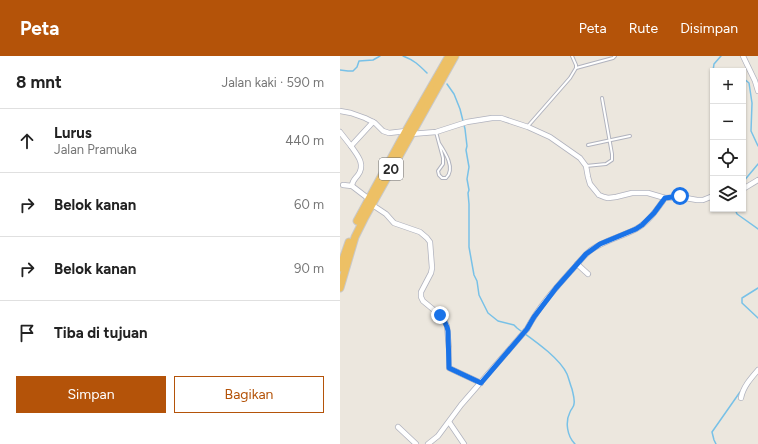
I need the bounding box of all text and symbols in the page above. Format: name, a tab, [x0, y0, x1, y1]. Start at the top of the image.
text: Peta	[20, 17, 59, 40]
text: Peta	[579, 20, 607, 37]
text: Rute	[629, 20, 658, 37]
text: Disimpan	[680, 20, 738, 37]
map controls	[710, 68, 746, 212]
button: +	[710, 68, 746, 104]
text: 8 mnt	[16, 72, 62, 92]
text: Jalan kaki · 590 m	[221, 75, 324, 90]
button: −	[710, 104, 746, 140]
text: Lurus	[54, 124, 92, 142]
icon: ahead	[16, 130, 38, 152]
text: 440 m	[285, 133, 324, 148]
button: locate	[710, 140, 746, 176]
text: Jalan Pramuka	[54, 142, 137, 157]
road number: 20	[379, 158, 403, 180]
button: layers	[710, 176, 746, 212]
route start	[671, 187, 689, 205]
icon: right	[16, 194, 38, 216]
text: Belok kanan	[54, 196, 136, 214]
text: 60 m	[294, 197, 324, 212]
icon: right	[16, 258, 38, 280]
text: Belok kanan	[54, 260, 136, 278]
text: 90 m	[294, 261, 324, 276]
route end	[431, 306, 449, 324]
icon: arrive	[16, 322, 38, 344]
text: Tiba di tujuan	[54, 324, 148, 342]
button: Simpan	[16, 376, 166, 413]
button: Bagikan	[174, 376, 324, 413]

